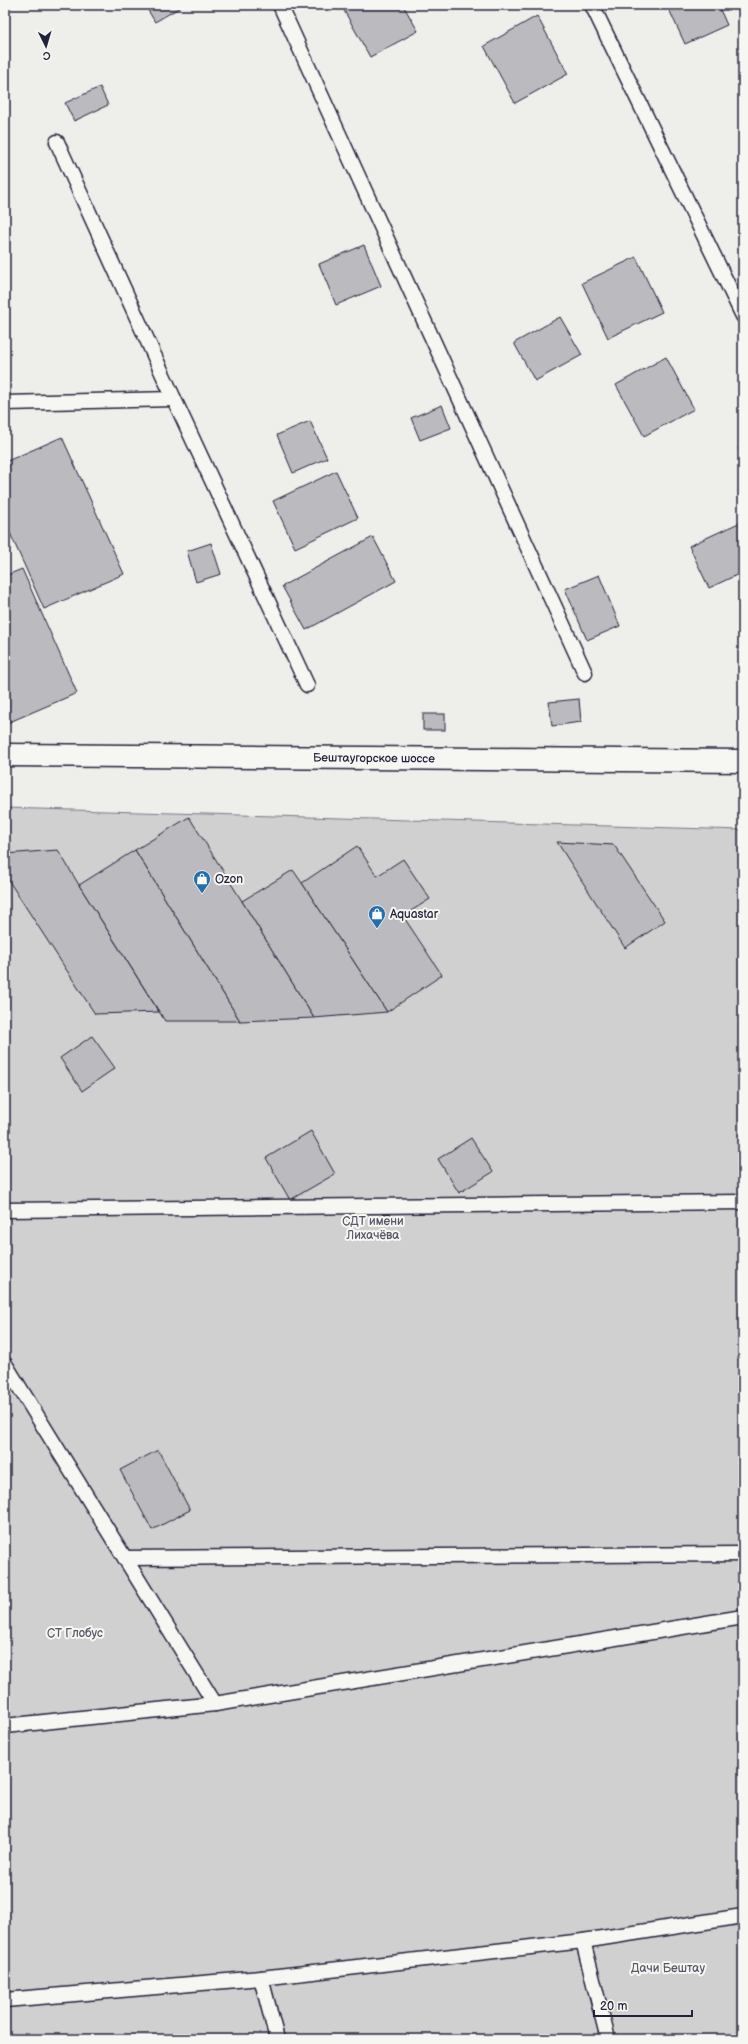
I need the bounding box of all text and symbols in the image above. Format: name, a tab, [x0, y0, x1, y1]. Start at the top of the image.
north arrow	[26, 26, 66, 66]
text: С	[42, 49, 51, 62]
street label: Бештаугорское шоссе	[313, 750, 435, 766]
shop icon: Ozon	[192, 869, 212, 894]
place label: Ozon	[215, 872, 243, 887]
shop icon: Aquastar	[367, 904, 387, 929]
place label: Aquastar	[390, 907, 439, 922]
park label: СДТ имени Лихачёва	[342, 1214, 404, 1243]
park label: СТ Глобус	[47, 1626, 103, 1641]
park label: Дачи Бештау	[631, 1961, 705, 1976]
scale bar	[594, 1992, 692, 2018]
text: 20 m	[600, 1999, 627, 2014]

